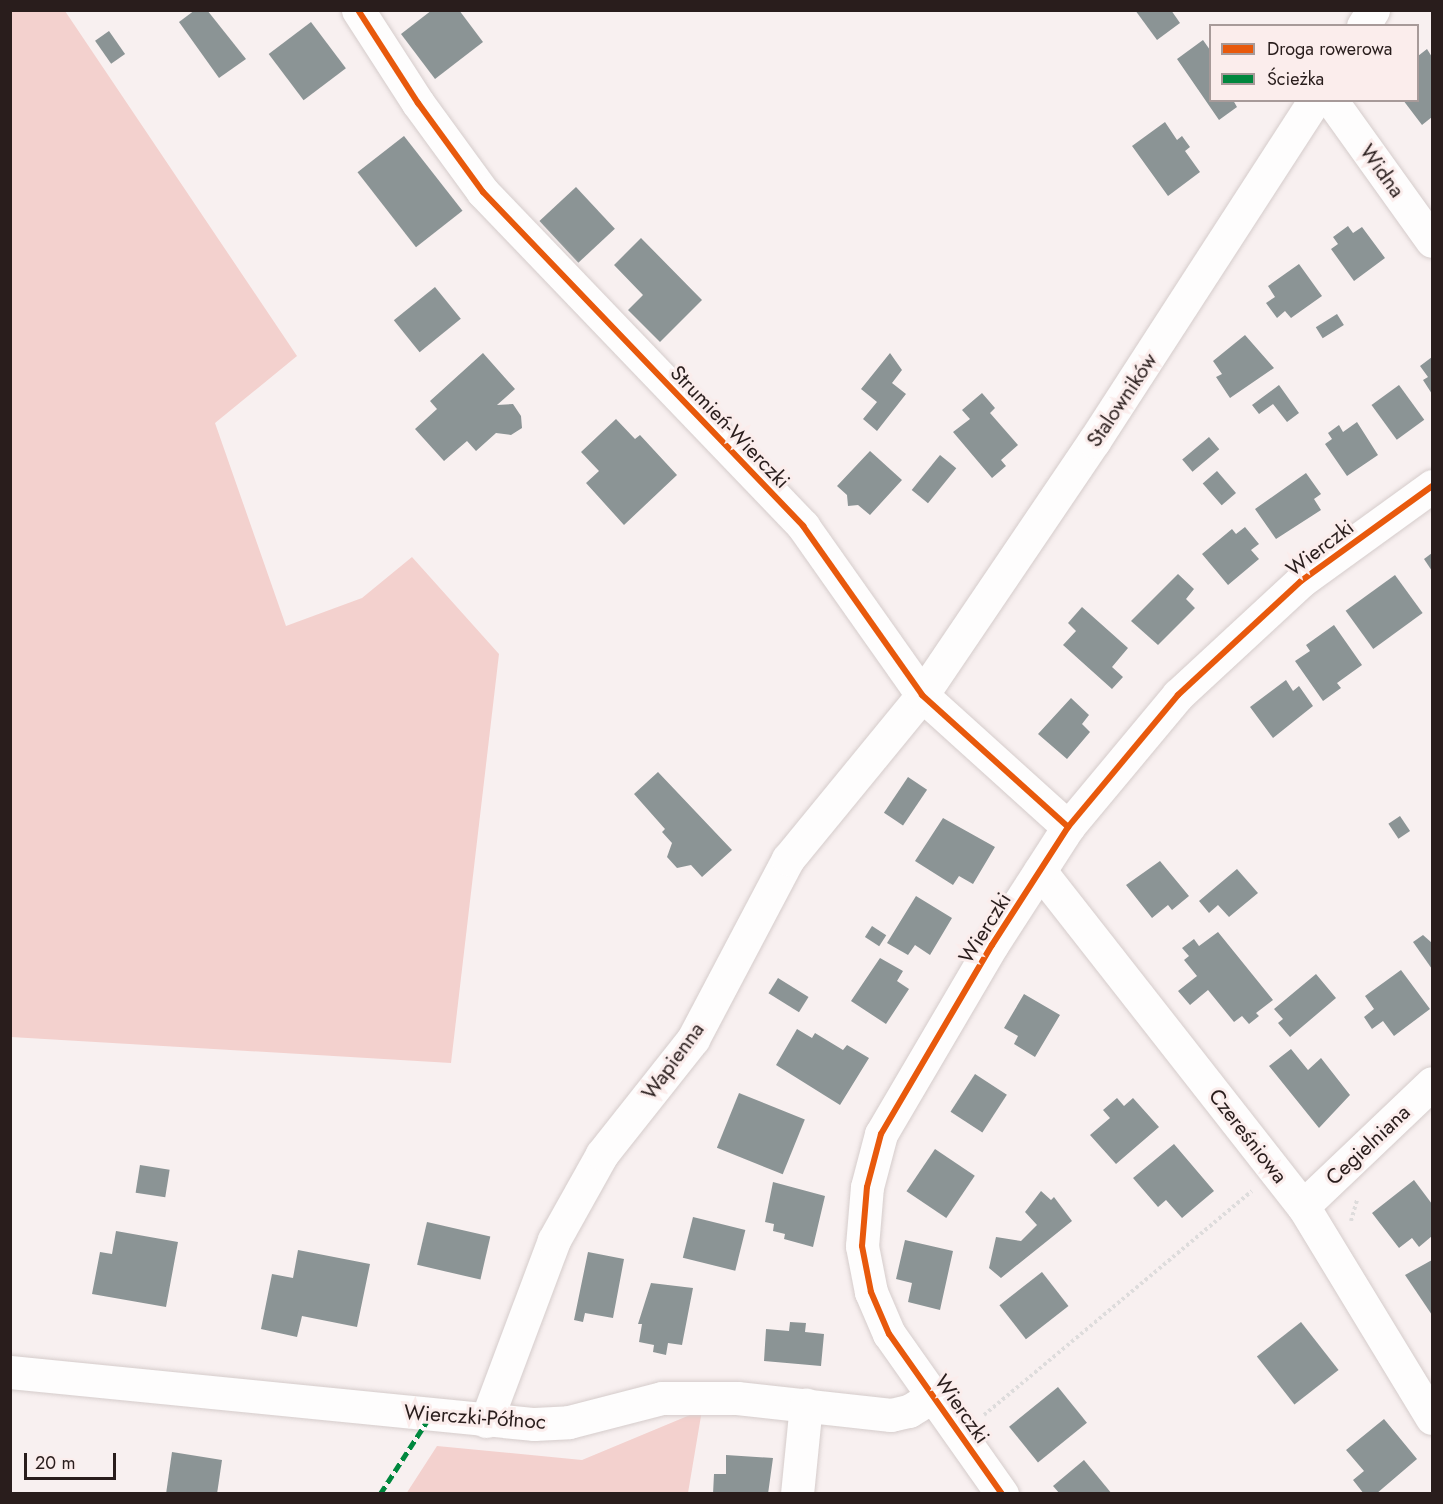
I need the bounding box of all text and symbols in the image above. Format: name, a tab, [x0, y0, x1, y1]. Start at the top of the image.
legend	[1209, 24, 1419, 102]
text: Droga rowerowa	[1267, 36, 1392, 62]
text: Ścieżka	[1267, 66, 1324, 92]
street label: Widna	[1354, 140, 1410, 202]
street label: Stalowników	[1081, 348, 1163, 452]
street label: Strumień-Wierczki	[665, 360, 795, 494]
street label: Wierczki	[1281, 514, 1359, 582]
street label: Wierczki	[954, 888, 1016, 968]
street label: Wapienna	[637, 1018, 709, 1104]
street label: Czereśniowa	[1203, 1084, 1293, 1188]
street label: Cegielniana	[1321, 1100, 1415, 1190]
street label: Wierczki	[929, 1370, 995, 1448]
street label: Wierczki-Północ	[403, 1399, 547, 1435]
scale bar	[27, 1441, 118, 1479]
text: 20 m	[35, 1450, 75, 1476]

